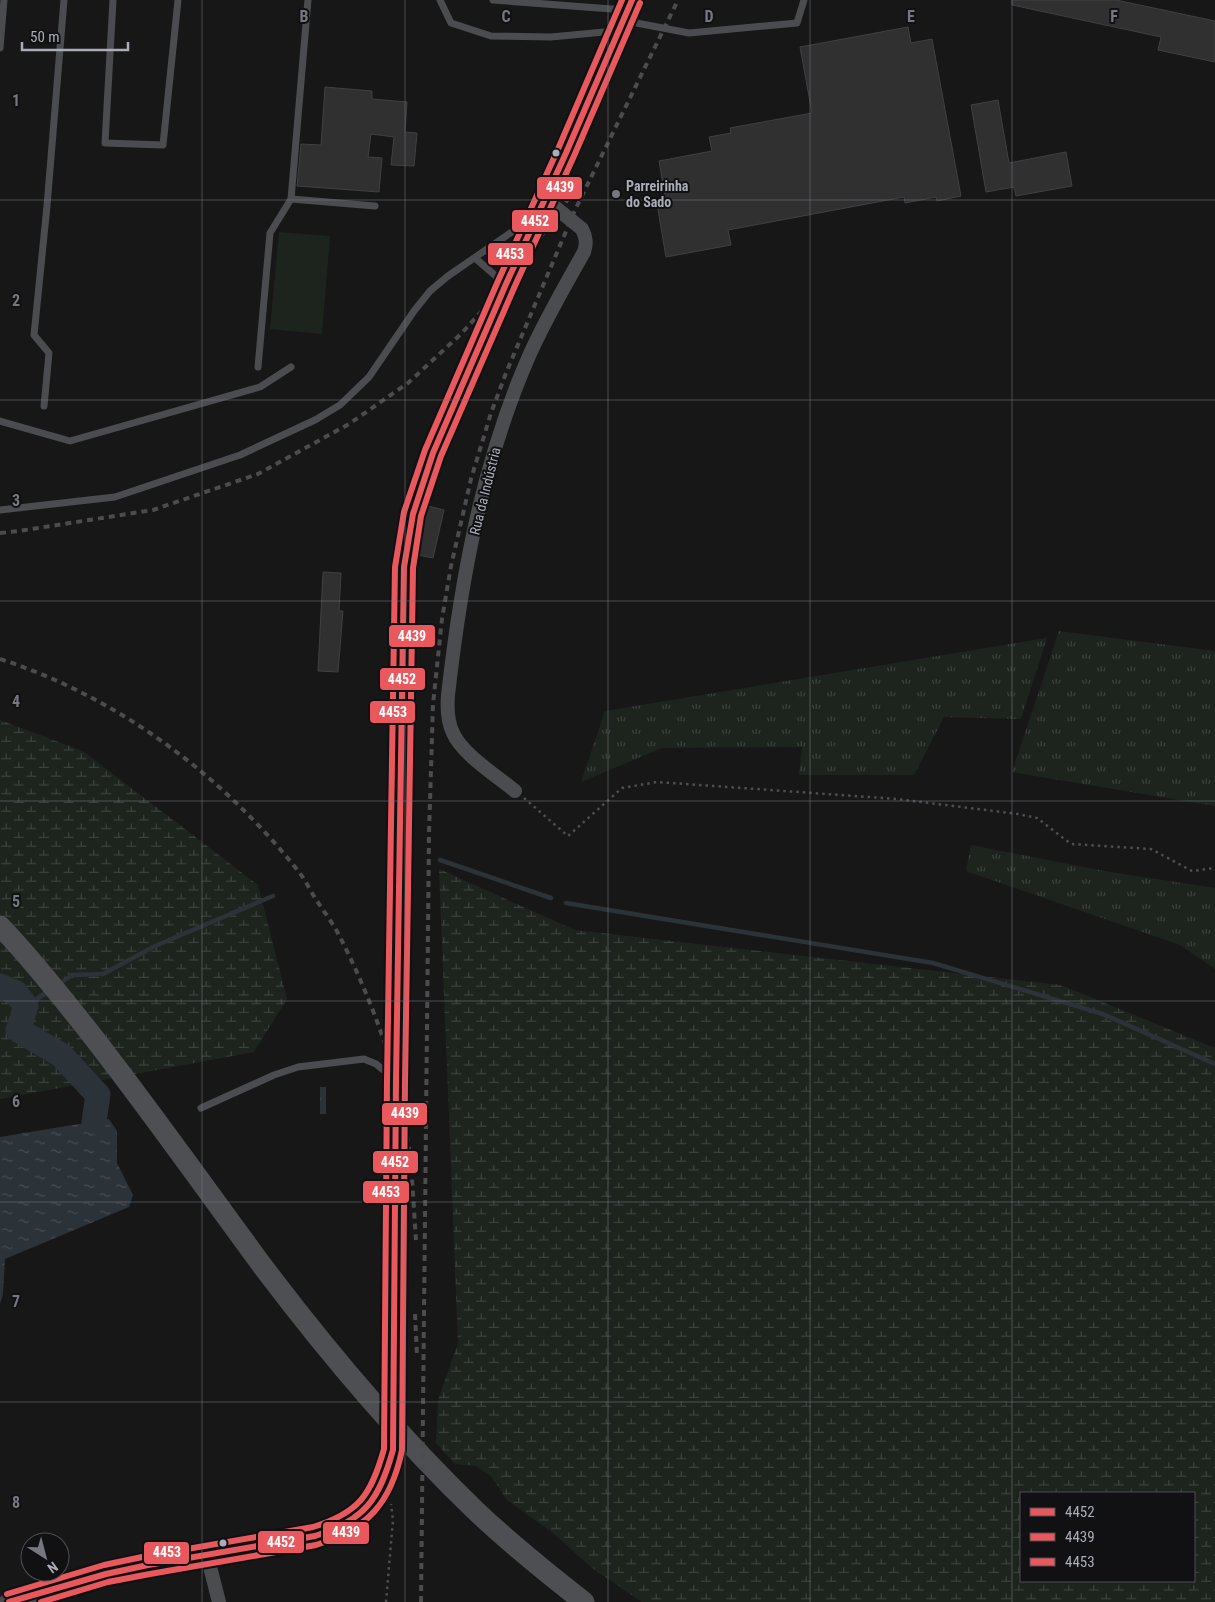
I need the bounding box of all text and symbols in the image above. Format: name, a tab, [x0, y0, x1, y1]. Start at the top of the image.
text: B	[300, 7, 309, 26]
text: C	[501, 7, 511, 26]
text: D	[704, 7, 714, 26]
text: E	[907, 7, 915, 26]
text: F	[1110, 7, 1118, 26]
scale bar	[22, 20, 129, 52]
text: 50 m	[30, 28, 60, 46]
text: 1	[12, 91, 20, 110]
unlabelled marker	[551, 148, 561, 158]
line badge: 4439	[536, 176, 583, 200]
place label: Parreirinha do Sado	[626, 178, 689, 210]
text: 4439	[546, 179, 574, 195]
marker: Parreirinha do Sado	[610, 188, 622, 200]
line badge: 4452	[511, 209, 559, 233]
text: 4452	[521, 213, 549, 229]
line badge: 4453	[487, 242, 534, 266]
text: 4453	[496, 246, 524, 262]
text: 2	[12, 291, 20, 310]
street label: Rua da Indústria	[466, 446, 504, 536]
text: 3	[12, 491, 20, 510]
line badge: 4439	[388, 624, 436, 648]
text: 4439	[398, 628, 426, 644]
line badge: 4452	[379, 667, 426, 691]
text: 4452	[388, 671, 416, 687]
text: 4	[12, 692, 20, 711]
line badge: 4453	[369, 700, 416, 724]
text: 4453	[379, 704, 407, 720]
text: 5	[12, 892, 20, 911]
text: 6	[12, 1092, 20, 1111]
line badge: 4439	[381, 1102, 428, 1126]
text: 4439	[391, 1105, 419, 1121]
line badge: 4452	[372, 1150, 419, 1174]
text: 4452	[381, 1154, 409, 1170]
line badge: 4453	[362, 1180, 410, 1204]
text: 4453	[372, 1184, 400, 1200]
text: 7	[12, 1292, 20, 1311]
legend	[1020, 1492, 1195, 1582]
text: 8	[12, 1493, 20, 1512]
text: 4452	[1065, 1503, 1095, 1521]
line badge: 4439	[322, 1521, 370, 1545]
text: 4439	[332, 1524, 360, 1540]
text: 4439	[1065, 1528, 1095, 1546]
line badge: 4452	[257, 1530, 305, 1554]
north arrow	[20, 1532, 70, 1582]
text: 4452	[267, 1534, 295, 1550]
unlabelled marker	[218, 1538, 228, 1548]
line badge: 4453	[143, 1541, 190, 1565]
text: 4453	[153, 1544, 181, 1560]
text: 4453	[1065, 1553, 1095, 1571]
text: N	[44, 1559, 61, 1577]

